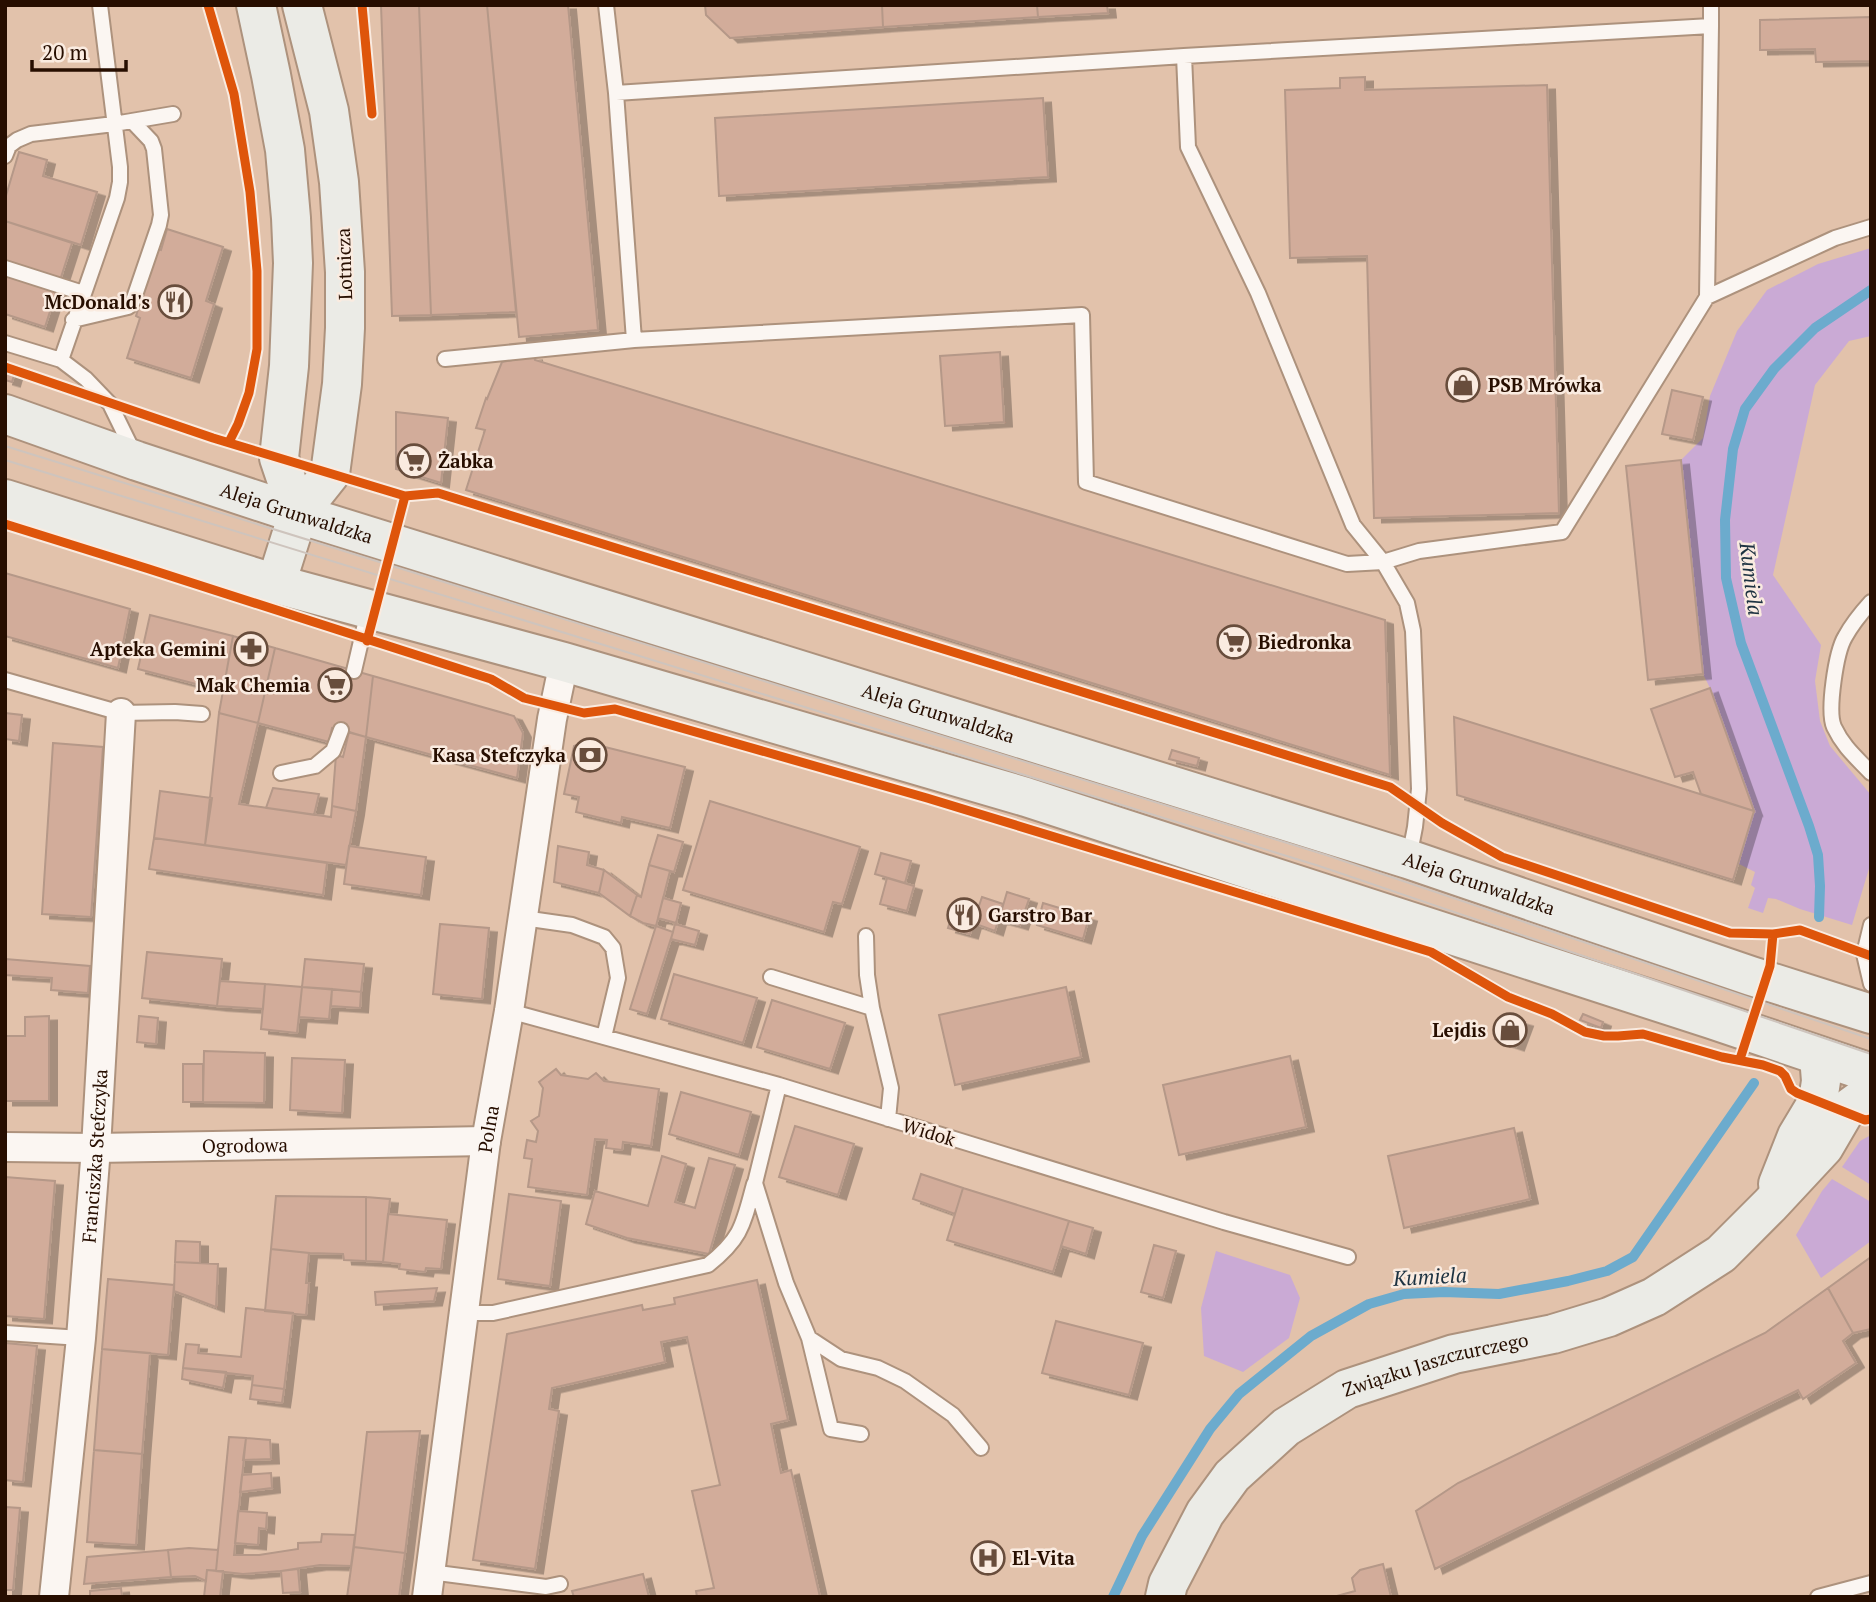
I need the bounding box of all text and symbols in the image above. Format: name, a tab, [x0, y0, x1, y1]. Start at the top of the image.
scale bar	[32, 28, 126, 72]
text: 20 m	[42, 38, 88, 66]
street label: Lotnicza	[330, 227, 357, 301]
restaurant icon: McDonald's	[156, 283, 194, 321]
place label: McDonald's	[44, 289, 150, 314]
shop icon: PSB Mrówka	[1444, 366, 1482, 404]
place label: PSB Mrówka	[1488, 372, 1602, 397]
supermarket icon: Żabka	[395, 442, 433, 480]
place label: Żabka	[438, 448, 494, 473]
street label: Aleja Grunwaldzka	[217, 476, 377, 549]
water label: Kumiela	[1733, 540, 1770, 617]
supermarket icon: Biedronka	[1215, 623, 1253, 661]
place label: Biedronka	[1258, 629, 1352, 654]
pharmacy icon: Apteka Gemini	[232, 630, 270, 668]
place label: Apteka Gemini	[90, 636, 226, 661]
supermarket icon: Mak Chemia	[316, 666, 354, 704]
place label: Mak Chemia	[196, 672, 310, 697]
street label: Aleja Grunwaldzka	[859, 677, 1018, 748]
bank icon: Kasa Stefczyka	[571, 736, 609, 774]
place label: Kasa Stefczyka	[432, 742, 566, 767]
street label: Aleja Grunwaldzka	[1400, 845, 1559, 920]
restaurant icon: Garstro Bar	[945, 896, 983, 934]
place label: Garstro Bar	[988, 902, 1093, 927]
shop icon: Lejdis	[1491, 1011, 1529, 1049]
place label: Lejdis	[1432, 1017, 1486, 1042]
street label: Franciszka Stefczyka	[76, 1068, 113, 1244]
street label: Polna	[472, 1103, 504, 1154]
street label: Widok	[900, 1112, 959, 1151]
street label: Ogrodowa	[202, 1132, 289, 1158]
water label: Kumiela	[1391, 1260, 1467, 1292]
street label: Związku Jaszczurczego	[1339, 1326, 1530, 1402]
hospital icon: El-Vita	[969, 1539, 1007, 1577]
place label: El-Vita	[1012, 1545, 1075, 1570]

